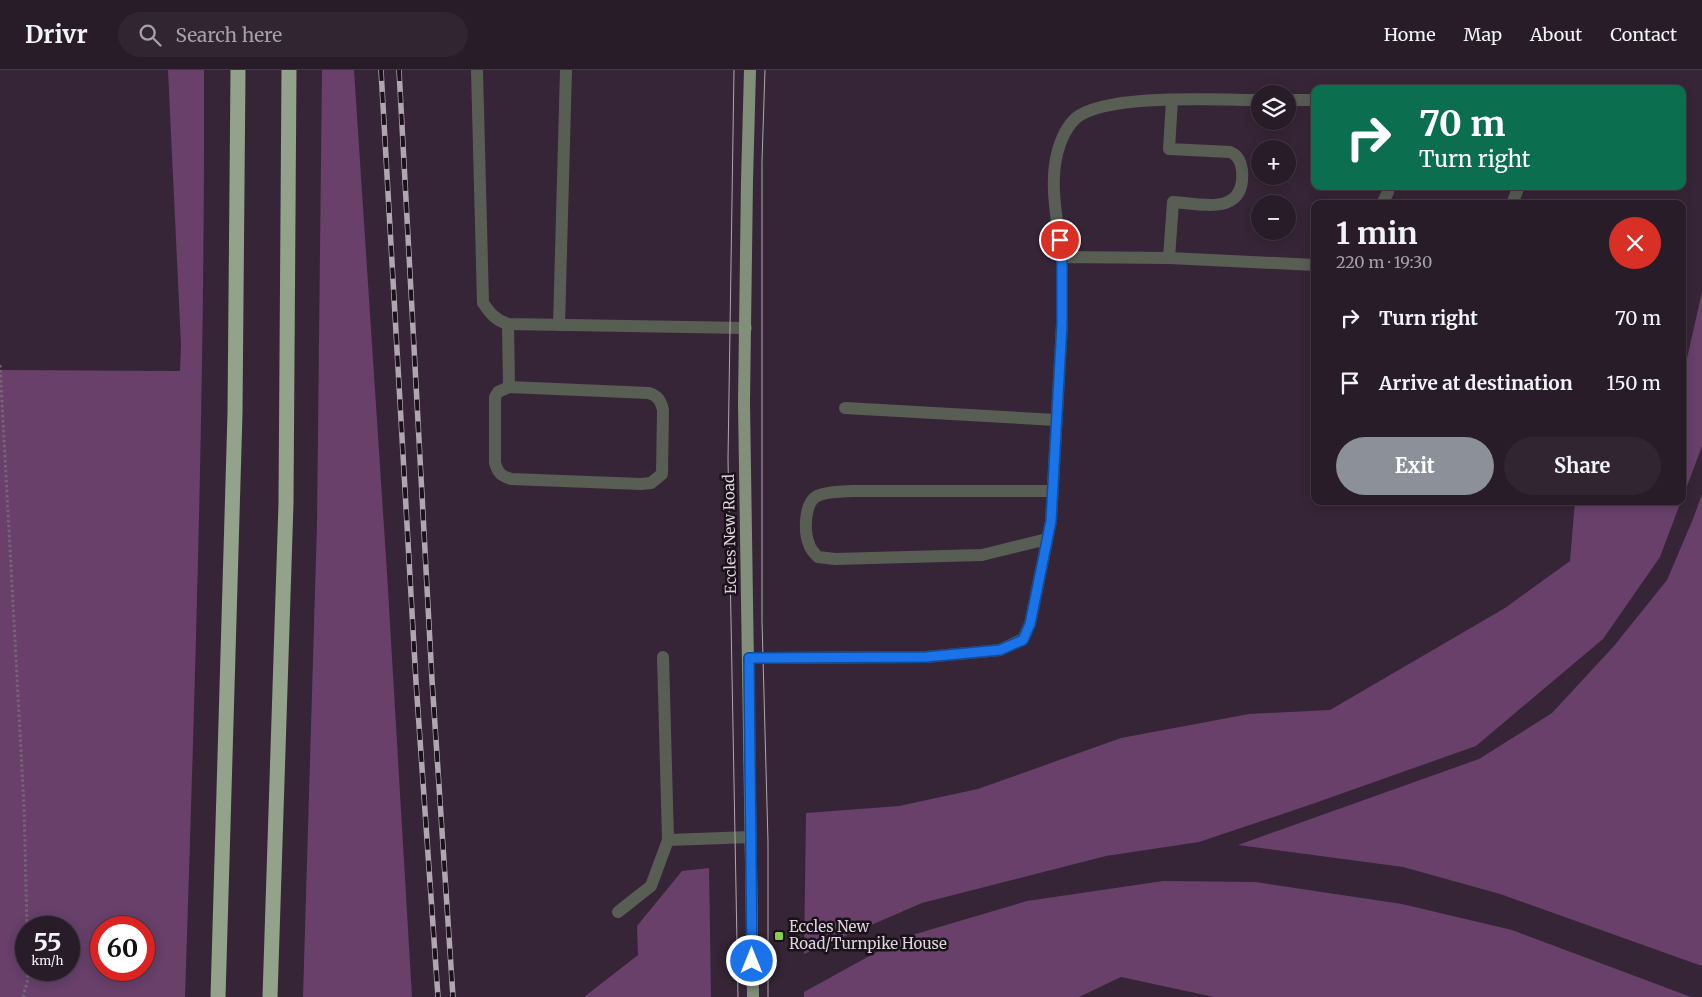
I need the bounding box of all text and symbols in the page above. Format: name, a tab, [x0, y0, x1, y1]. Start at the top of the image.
search box	[118, 12, 468, 57]
text: Drivr	[25, 19, 88, 50]
icon: search	[136, 21, 164, 49]
text: Search here	[176, 23, 282, 47]
text: Home	[1384, 23, 1436, 46]
text: Map	[1464, 23, 1502, 46]
text: About	[1530, 23, 1582, 46]
text: Contact	[1610, 23, 1677, 46]
map controls	[1251, 85, 1296, 240]
button: layers	[1251, 85, 1296, 130]
text: 70 m	[1419, 102, 1506, 146]
icon: right	[1336, 105, 1401, 170]
button: +	[1251, 140, 1296, 185]
text: Turn right	[1419, 145, 1530, 173]
button: −	[1251, 195, 1296, 240]
text: 1 min	[1336, 214, 1418, 252]
button: close	[1609, 217, 1661, 269]
pin	[1039, 219, 1081, 261]
icon: arrive	[1046, 226, 1074, 254]
text: 220 m · 19:30	[1336, 252, 1432, 272]
icon: right	[1336, 304, 1364, 332]
text: Turn right	[1379, 306, 1478, 330]
text: 70 m	[1615, 306, 1661, 330]
icon: arrive	[1336, 369, 1364, 397]
text: Arrive at destination	[1379, 371, 1573, 395]
text: 150 m	[1607, 371, 1661, 395]
button: Exit	[1336, 437, 1494, 495]
button: Share	[1504, 437, 1661, 495]
street label: Eccles New Road	[719, 474, 740, 594]
speed limit sign: 60	[90, 916, 155, 981]
place label: Eccles New Road/Turnpike House	[789, 917, 947, 953]
text: 55	[33, 926, 62, 958]
marker: Eccles New Road/Turnpike House	[773, 930, 785, 942]
position arrow	[725, 934, 777, 986]
text: km/h	[32, 953, 63, 968]

